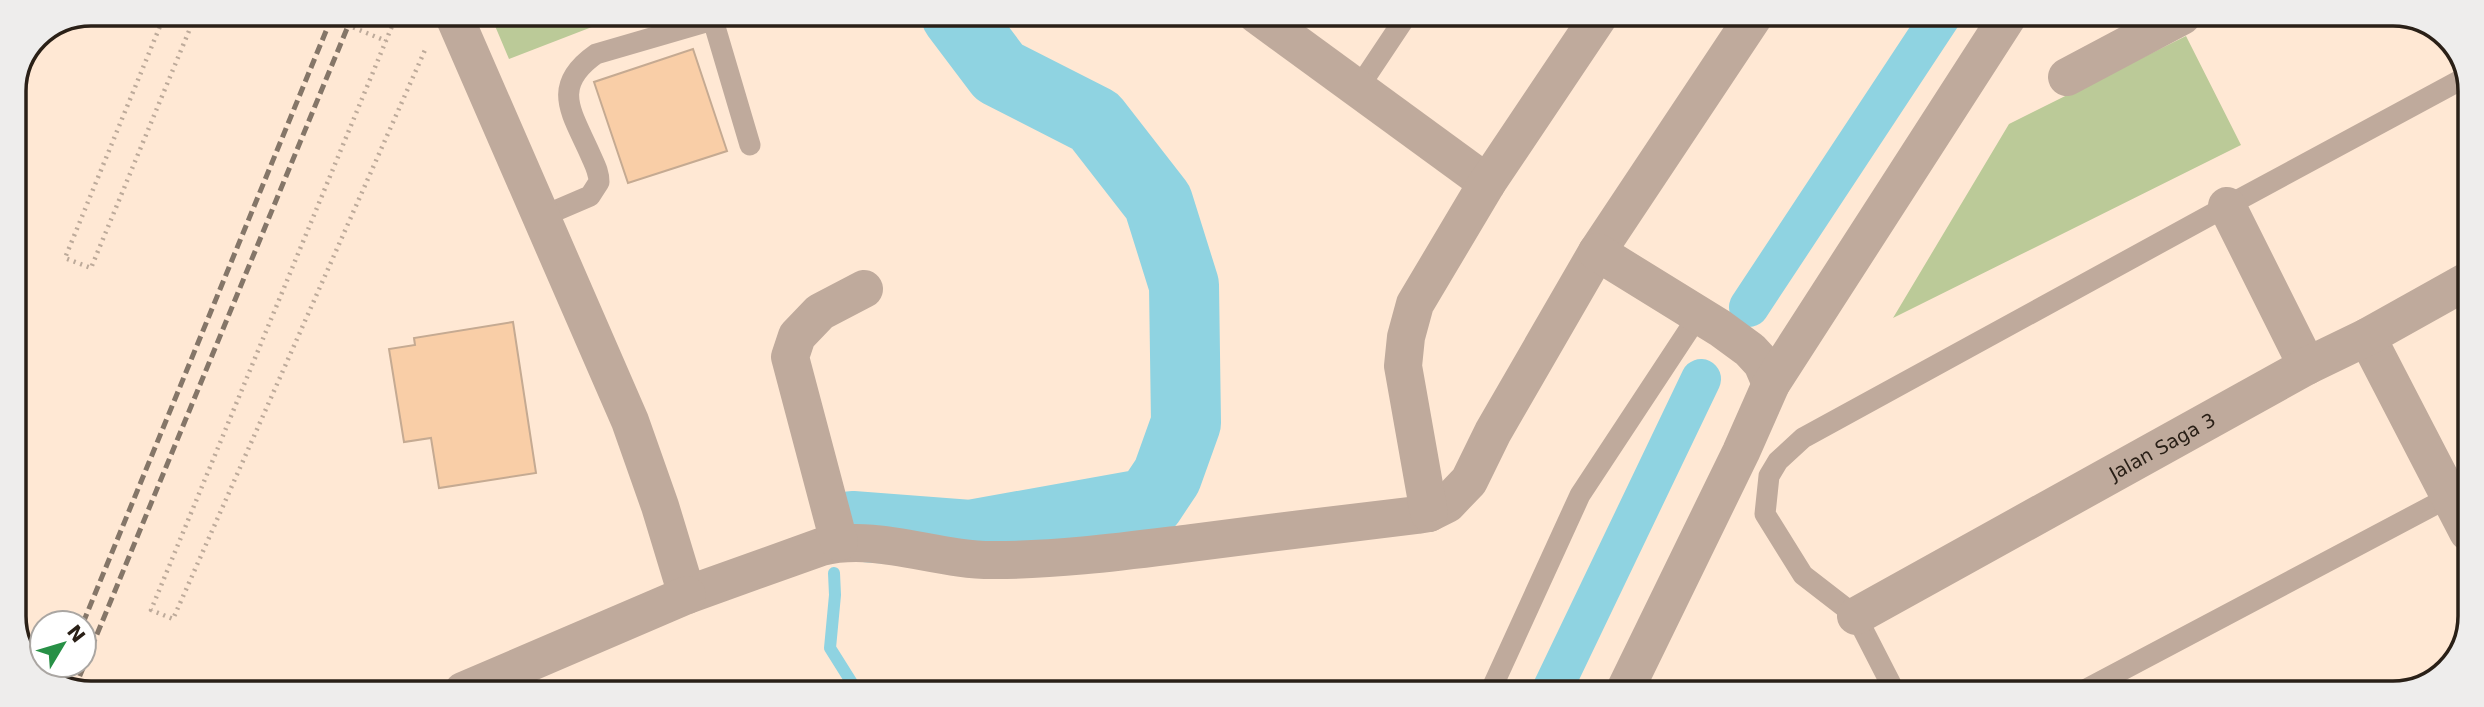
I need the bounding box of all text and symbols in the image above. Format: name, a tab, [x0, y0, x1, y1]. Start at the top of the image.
street label: Jalan Saga 3	[2104, 408, 2219, 485]
north arrow	[28, 609, 98, 679]
text: N	[63, 620, 90, 647]

